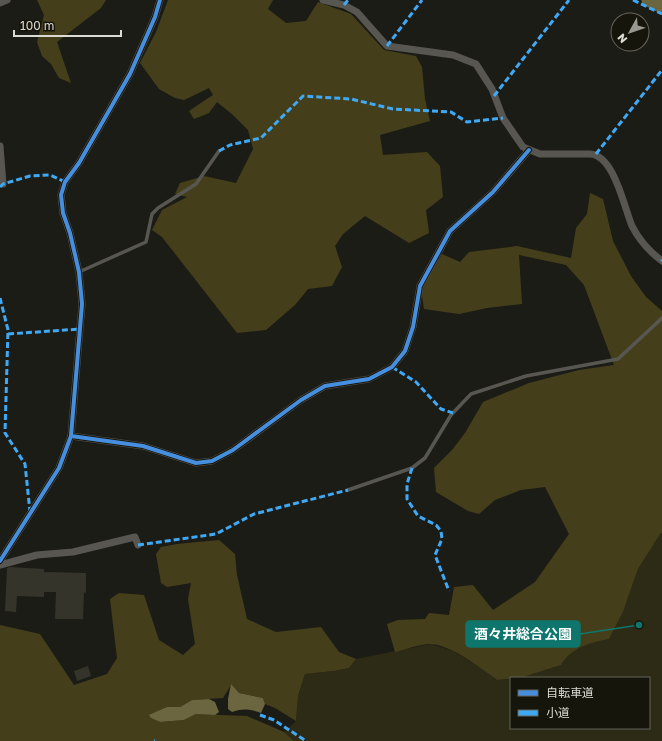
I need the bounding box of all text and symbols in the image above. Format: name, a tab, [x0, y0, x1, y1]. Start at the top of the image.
scale bar	[14, 12, 121, 38]
north arrow	[610, 12, 650, 52]
text: 100 m	[20, 18, 54, 33]
text: N	[614, 31, 630, 46]
callout: 酒々井総合公園	[466, 621, 580, 647]
text: 酒々井総合公園	[474, 625, 572, 642]
legend	[510, 677, 650, 729]
text: 自転車道	[546, 685, 594, 700]
text: 小道	[546, 705, 570, 720]

